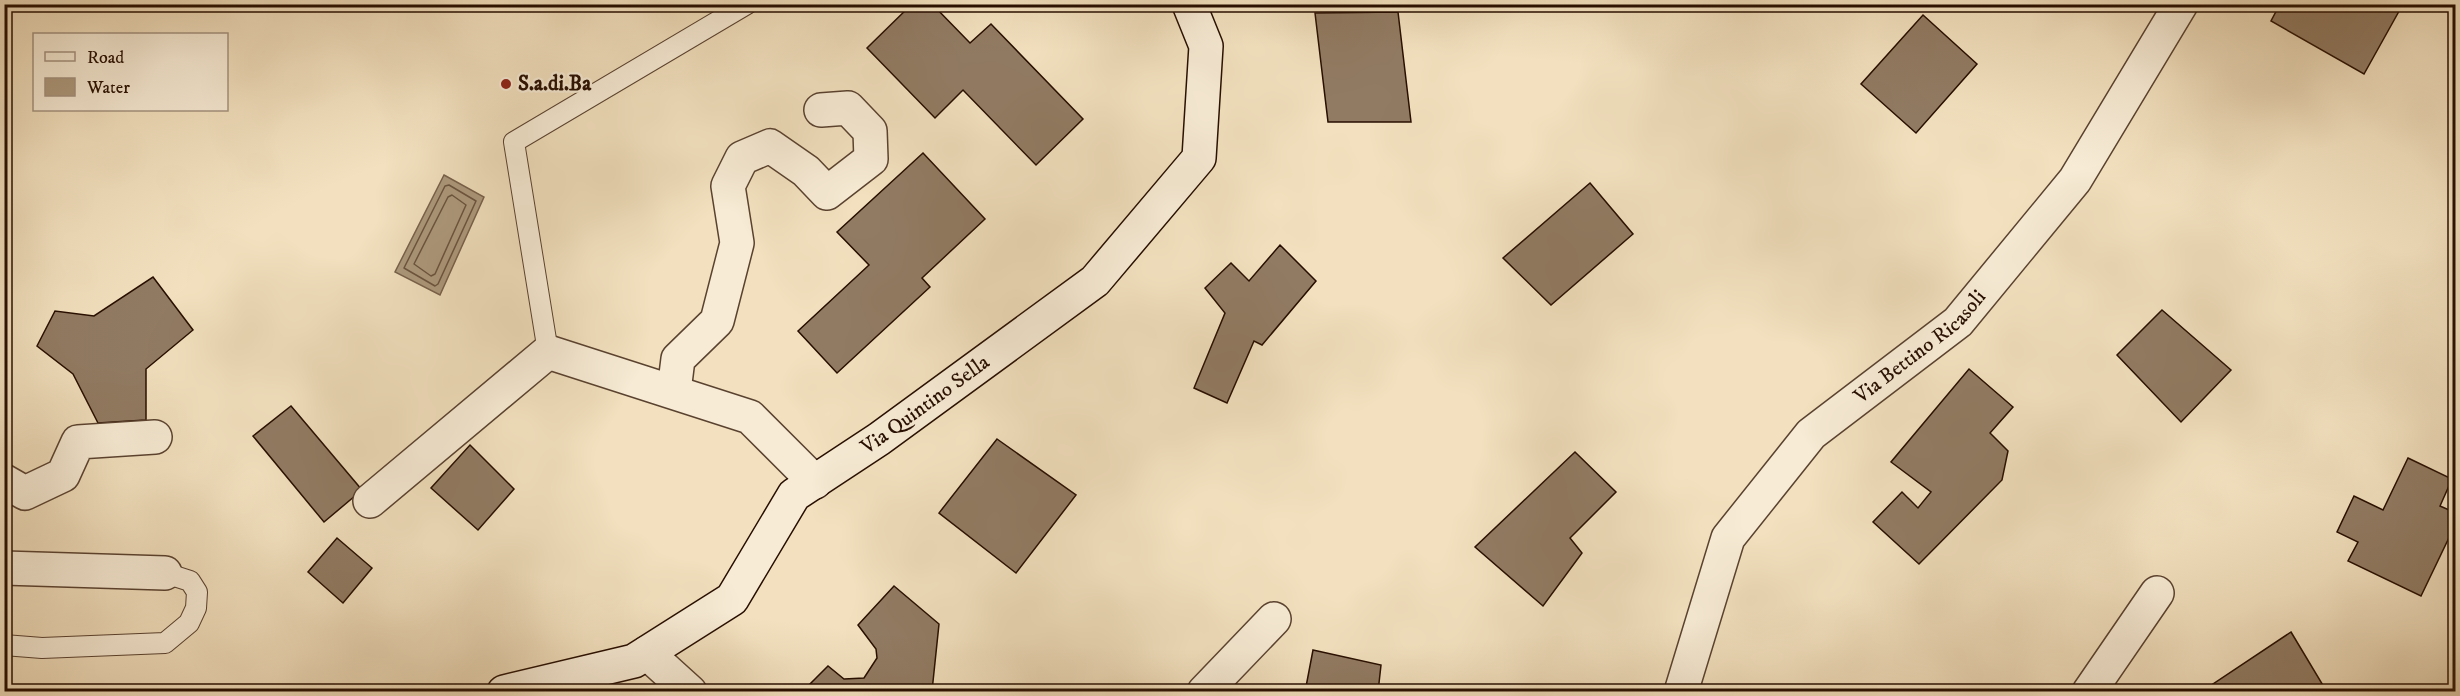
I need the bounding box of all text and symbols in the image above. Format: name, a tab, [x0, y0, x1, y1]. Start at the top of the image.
legend	[33, 33, 228, 111]
text: Road	[87, 47, 124, 69]
place label: S.a.di.Ba	[518, 71, 592, 97]
text: Water	[86, 77, 130, 99]
marker: S.a.di.Ba	[499, 77, 513, 91]
street label: Via Bettino Ricasoli	[1848, 285, 1992, 410]
street label: Via Quintino Sella	[855, 349, 995, 461]

